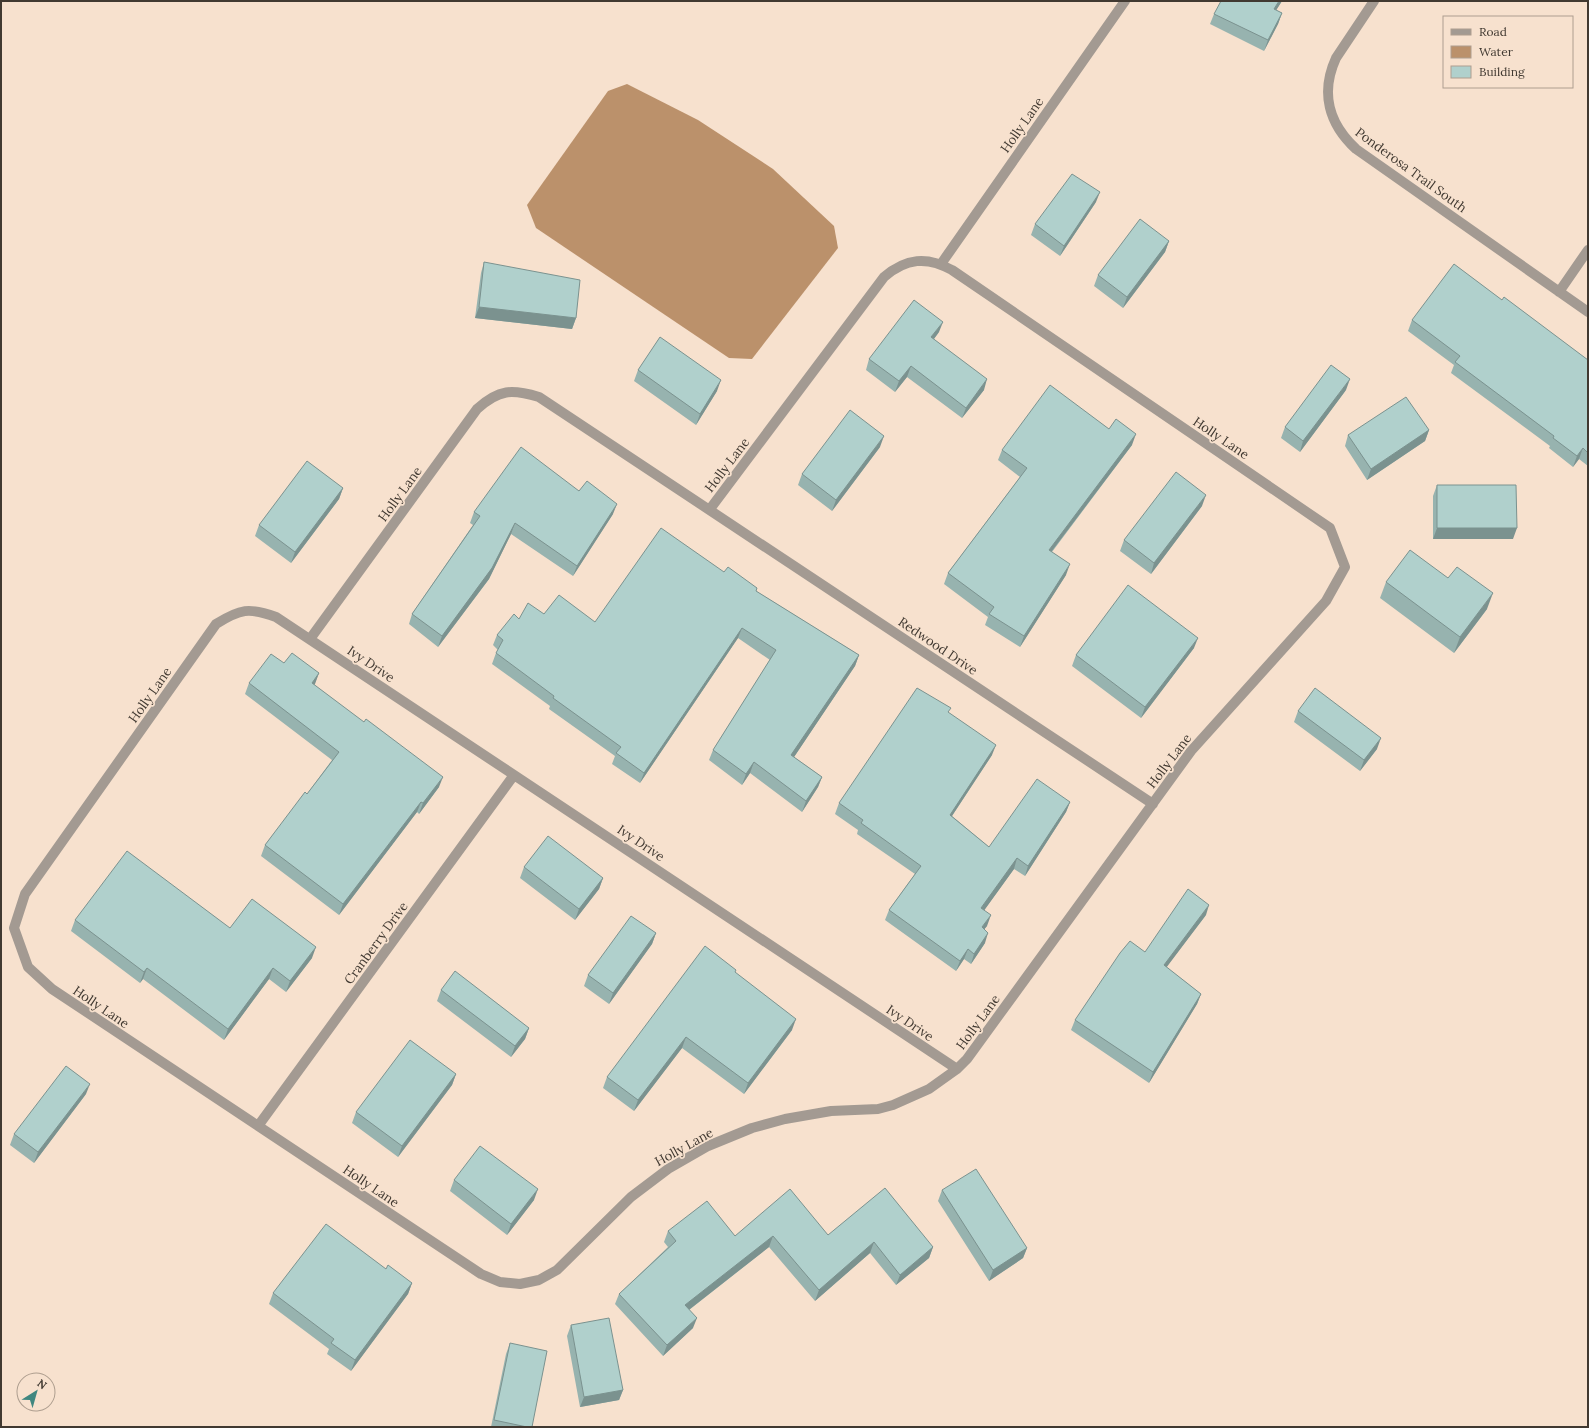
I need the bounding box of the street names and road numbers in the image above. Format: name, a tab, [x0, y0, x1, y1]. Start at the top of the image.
street label: Holly Lane	[997, 94, 1047, 156]
street label: Ponderosa Trail South	[1352, 124, 1470, 216]
street label: Holly Lane	[1190, 413, 1252, 463]
street label: Holly Lane	[701, 434, 753, 496]
street label: Holly Lane	[374, 463, 426, 525]
street label: Redwood Drive	[895, 613, 981, 679]
street label: Ivy Drive	[344, 642, 398, 686]
street label: Holly Lane	[125, 664, 175, 726]
street label: Holly Lane	[1143, 730, 1195, 792]
street label: Ivy Drive	[614, 821, 668, 865]
street label: Cranberry Drive	[340, 898, 412, 988]
street label: Holly Lane	[70, 982, 132, 1032]
street label: Holly Lane	[952, 991, 1004, 1053]
street label: Ivy Drive	[883, 1001, 937, 1045]
street label: Holly Lane	[652, 1124, 716, 1170]
street label: Holly Lane	[340, 1161, 402, 1211]

